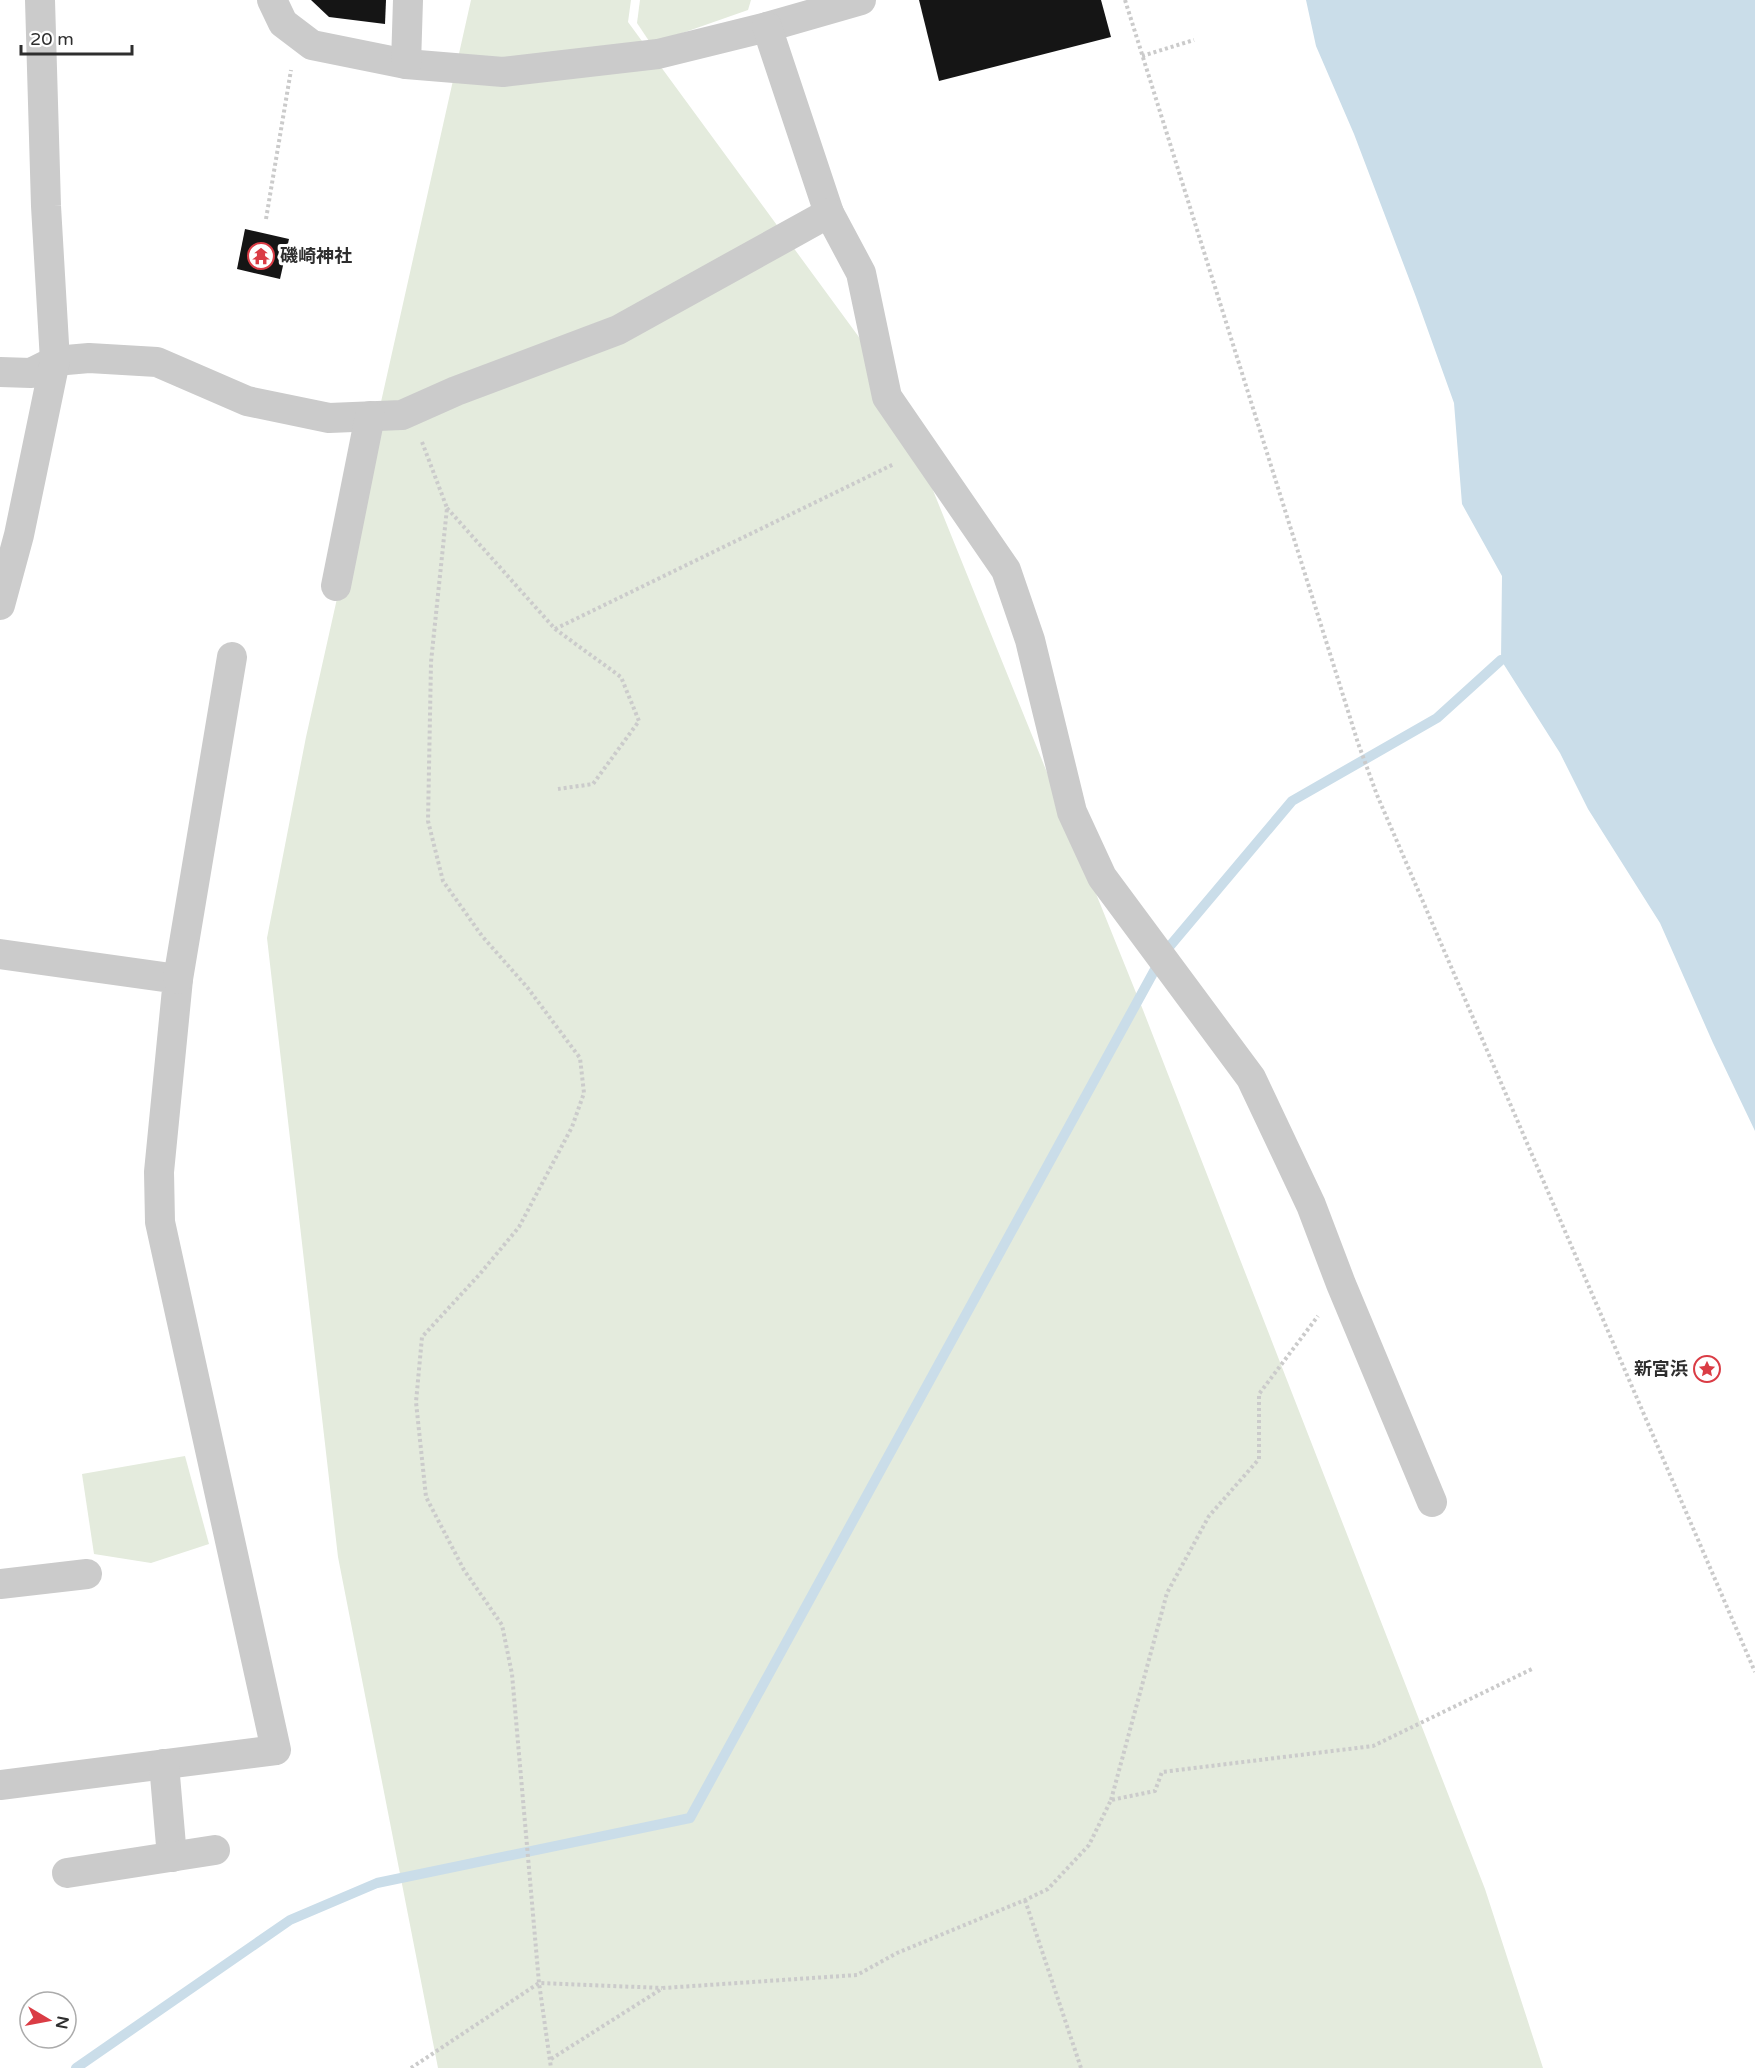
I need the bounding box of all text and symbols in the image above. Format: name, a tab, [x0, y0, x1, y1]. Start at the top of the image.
scale bar	[21, 18, 132, 56]
text: 20 m	[30, 28, 74, 50]
temple icon: 磯崎神社	[246, 241, 276, 271]
place label: 磯崎神社	[280, 245, 352, 267]
place icon: 新宮浜	[1692, 1354, 1722, 1384]
place label: 新宮浜	[1634, 1358, 1688, 1380]
north arrow	[18, 1990, 78, 2050]
text: N	[51, 2014, 73, 2030]

